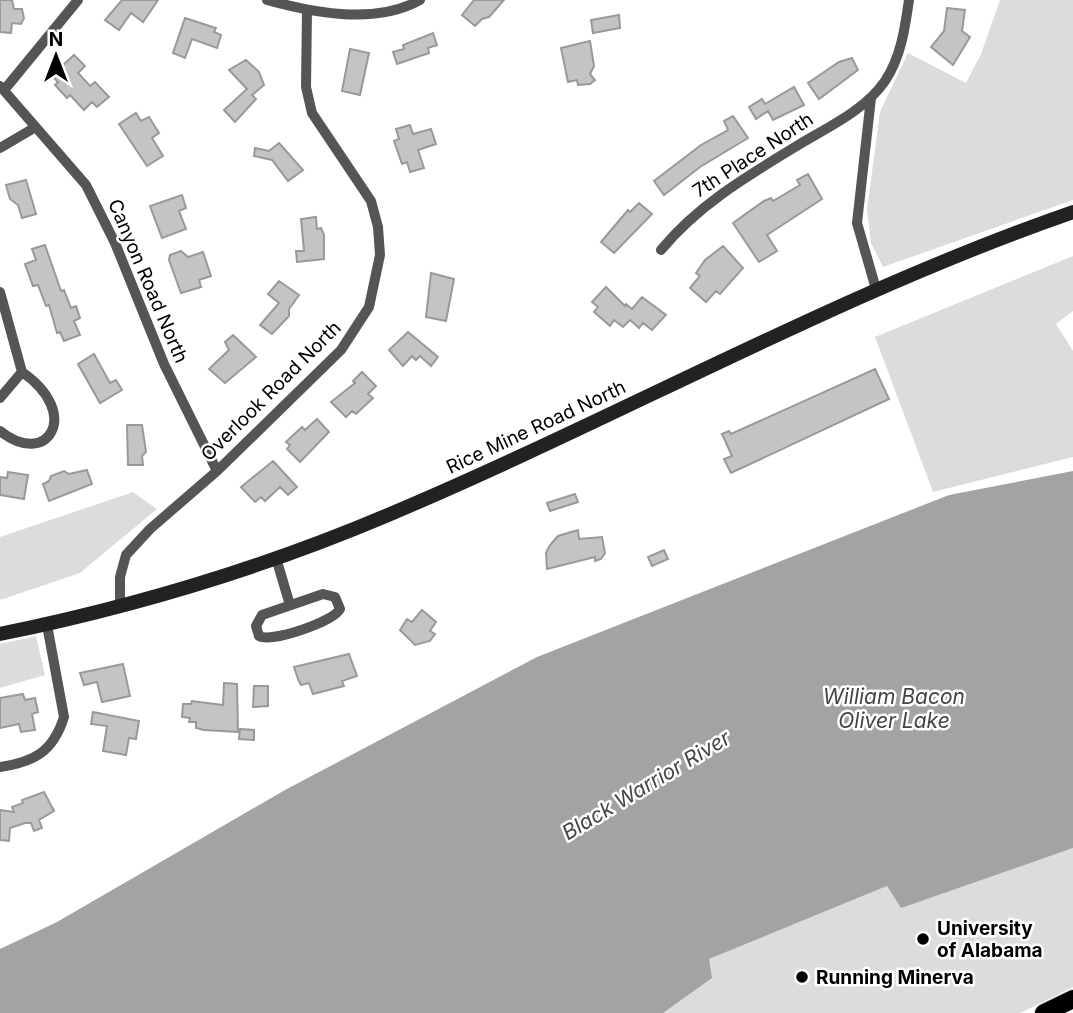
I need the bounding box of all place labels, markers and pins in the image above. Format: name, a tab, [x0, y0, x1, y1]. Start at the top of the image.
place label: University of Alabama	[937, 917, 1043, 962]
marker: University of Alabama	[915, 931, 931, 947]
place label: Running Minerva	[816, 966, 974, 989]
marker: Running Minerva	[794, 969, 810, 985]

